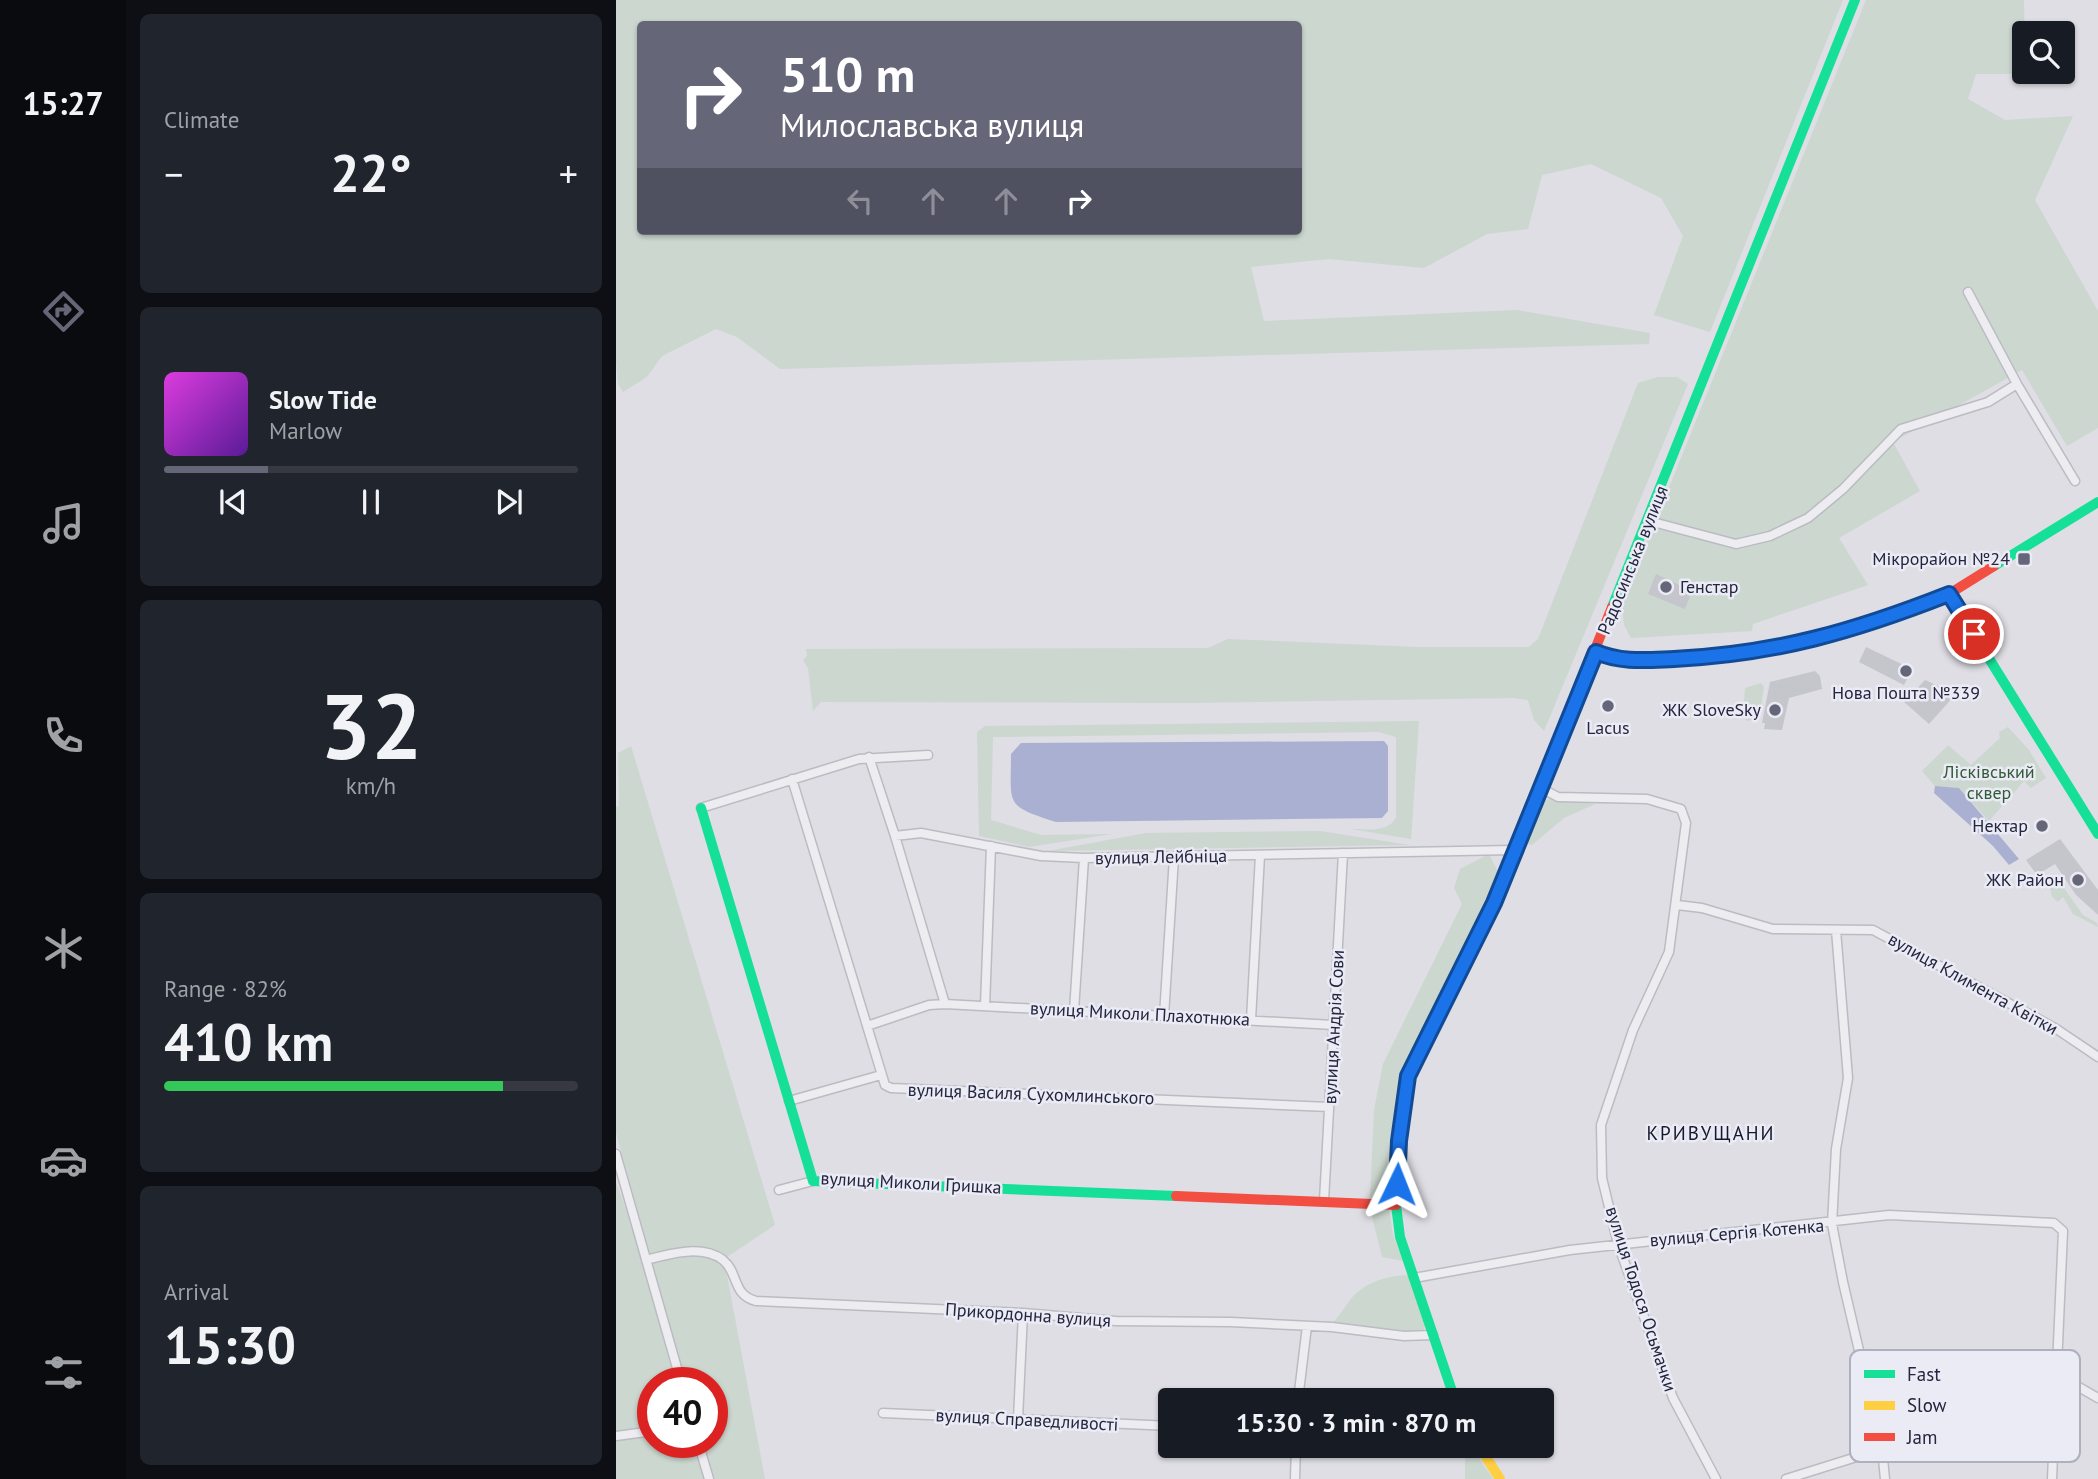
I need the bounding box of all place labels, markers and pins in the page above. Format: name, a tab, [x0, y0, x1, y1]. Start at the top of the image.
place label: Мікрорайон №24	[1872, 547, 2010, 570]
marker: Мікрорайон №24	[2016, 551, 2032, 567]
place label: Генстар	[1680, 575, 1739, 598]
marker: Генстар	[1658, 579, 1674, 595]
pin	[1944, 604, 2004, 664]
marker: Нова Пошта №339	[1898, 663, 1914, 679]
place label: Нова Пошта №339	[1832, 681, 1980, 704]
marker: Lacus	[1600, 698, 1616, 714]
place label: ЖК SloveSky	[1661, 698, 1762, 721]
marker: ЖК SloveSky	[1767, 702, 1783, 718]
place label: Lacus	[1586, 716, 1630, 739]
place label: Нектар	[1972, 814, 2028, 837]
marker: Нектар	[2034, 818, 2050, 834]
place label: ЖК Район	[1985, 868, 2064, 891]
marker: ЖК Район	[2070, 872, 2086, 888]

